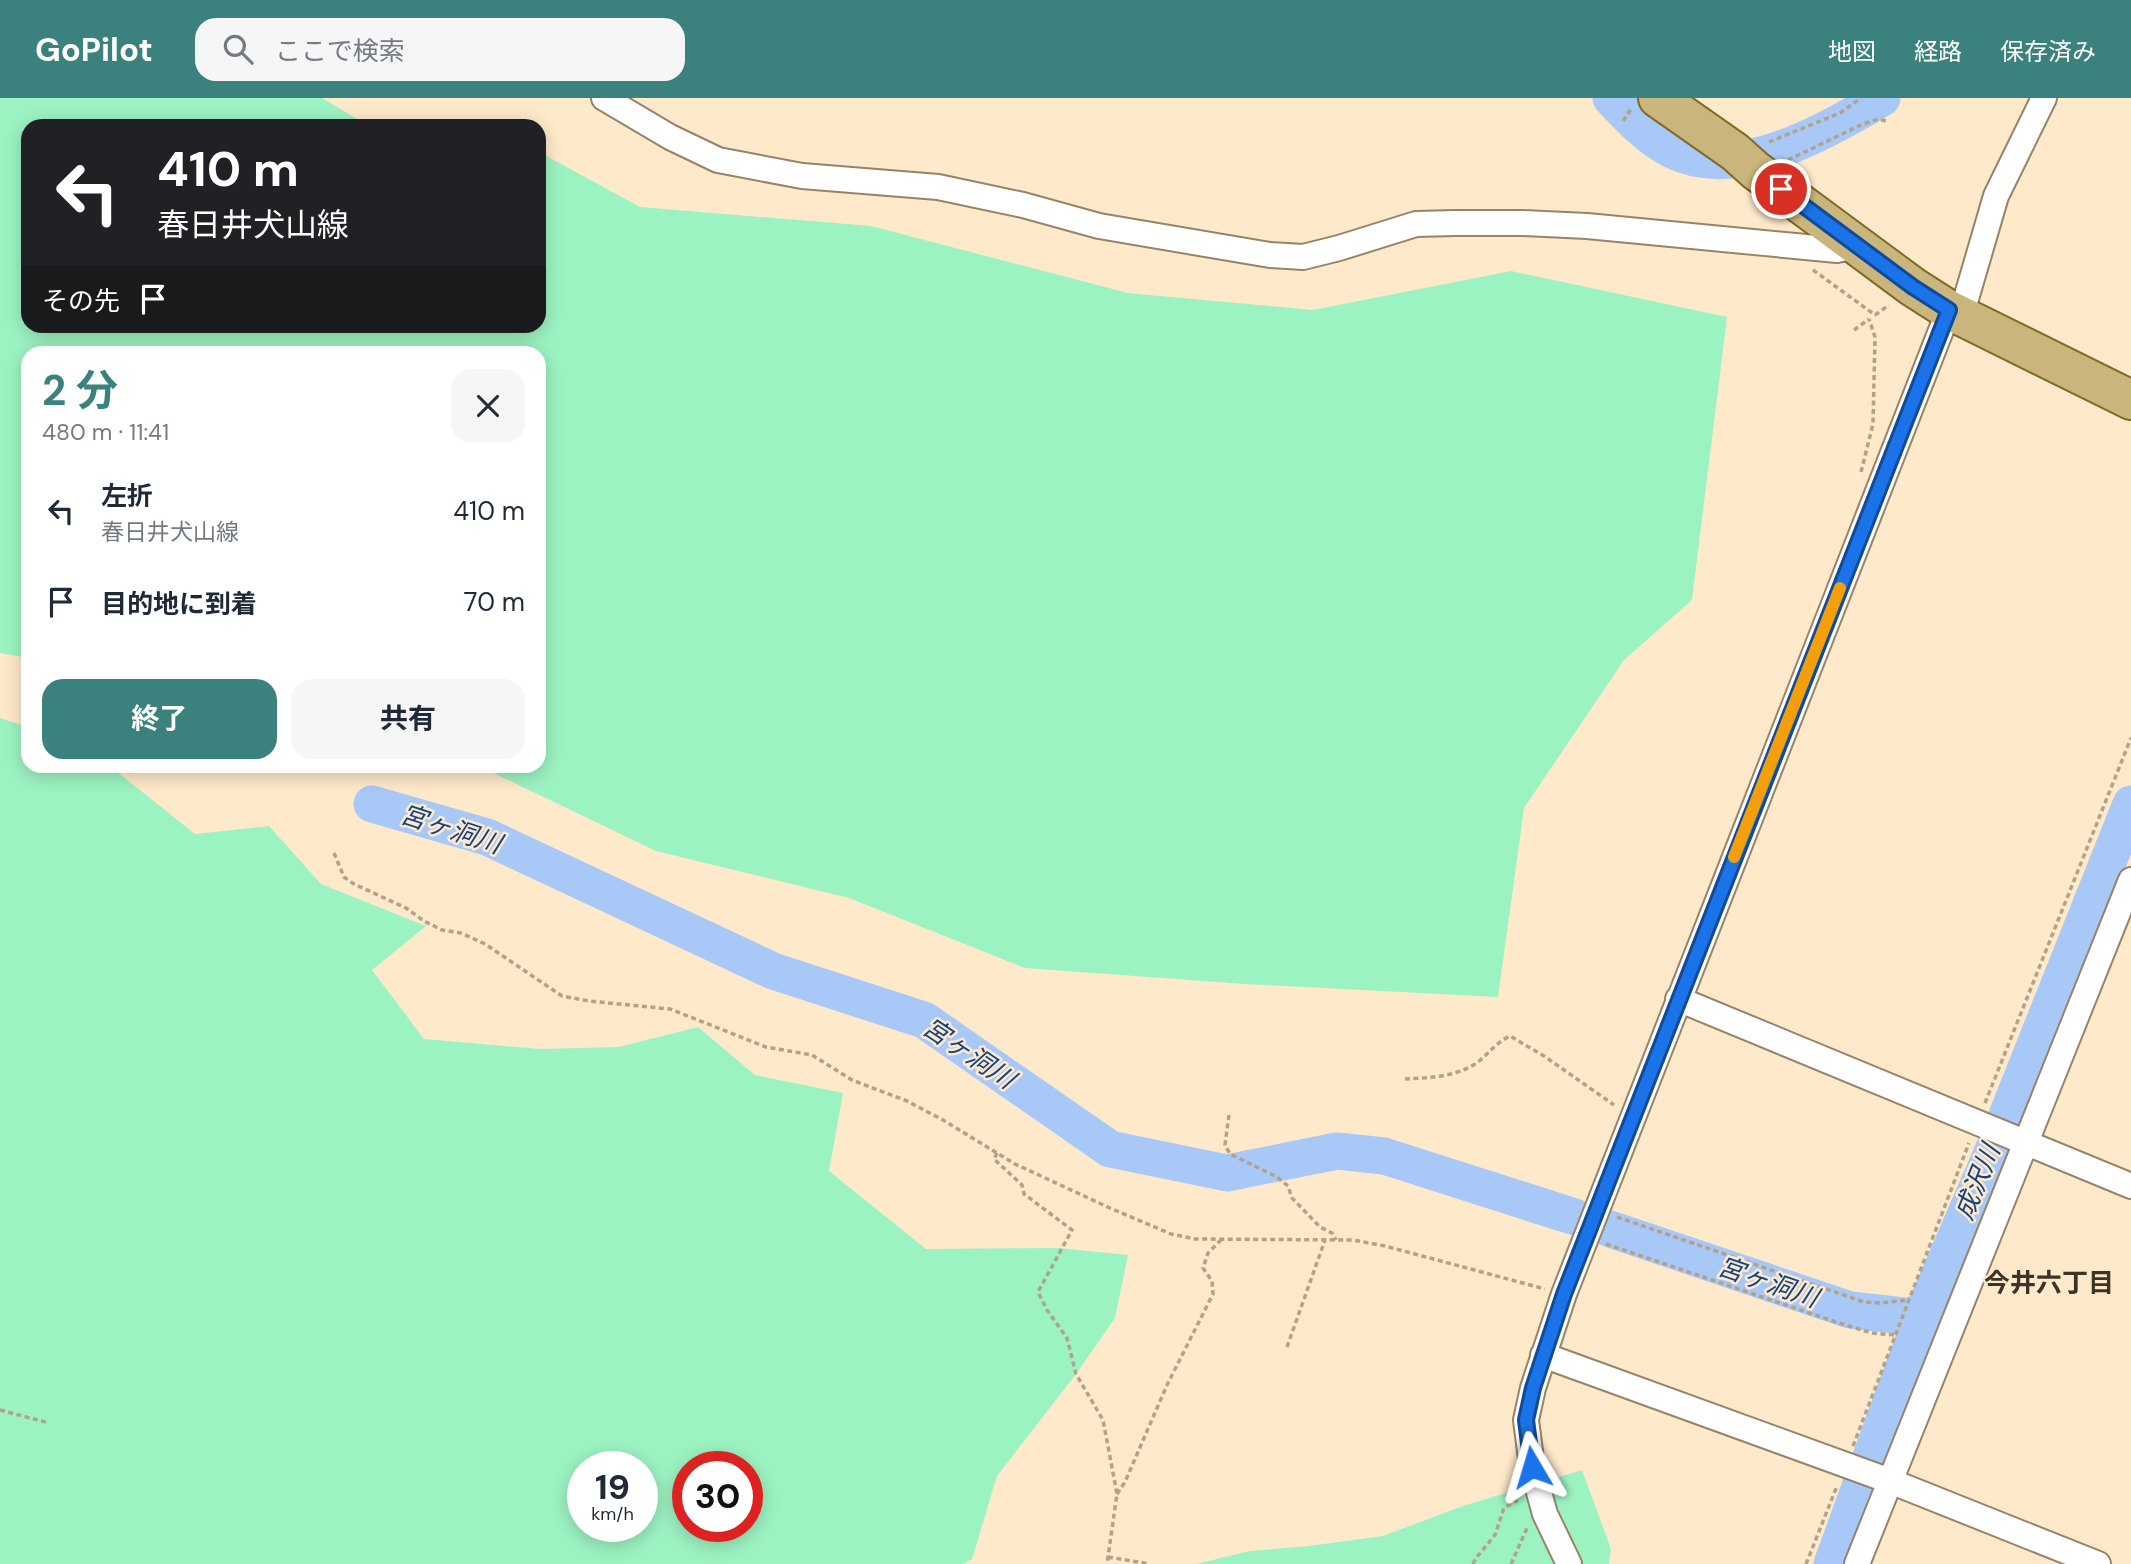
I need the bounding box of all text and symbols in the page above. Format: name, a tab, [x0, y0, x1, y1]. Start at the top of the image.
search box	[195, 18, 685, 81]
text: GoPilot	[35, 28, 153, 71]
icon: search	[219, 30, 257, 68]
text: ここで検索	[275, 34, 405, 68]
text: 地図	[1828, 36, 1876, 67]
text: 経路	[1914, 36, 1962, 67]
text: 保存済み	[2000, 36, 2096, 67]
text: 410 m	[157, 137, 299, 201]
icon: left	[42, 147, 133, 238]
pin	[1751, 159, 1811, 219]
icon: arrive	[1762, 170, 1800, 208]
text: 春日井犬山線	[157, 204, 349, 246]
icon: arrive	[134, 280, 172, 318]
text: その先	[42, 284, 120, 318]
text: 2 分	[42, 363, 118, 418]
button: close	[451, 369, 525, 443]
text: 480 m · 11:41	[42, 417, 169, 447]
text: 左折	[101, 479, 153, 513]
icon: left	[42, 492, 80, 530]
text: 410 m	[453, 494, 525, 528]
text: 春日井犬山線	[101, 517, 239, 547]
icon: arrive	[42, 583, 80, 621]
text: 70 m	[464, 585, 525, 619]
text: 目的地に到着	[101, 587, 257, 621]
button: 終了	[42, 679, 277, 759]
button: 共有	[291, 679, 525, 759]
water label: 宮ヶ洞川	[396, 797, 509, 862]
water label: 宮ヶ洞川	[916, 1010, 1024, 1098]
water label: 成沢川	[1947, 1137, 2008, 1225]
water label: 宮ヶ洞川	[1713, 1249, 1826, 1316]
district label: 今井六丁目	[1984, 1266, 2114, 1300]
position arrow	[1495, 1430, 1569, 1504]
speed limit sign: 30	[672, 1451, 763, 1542]
text: 19	[595, 1464, 630, 1510]
text: km/h	[591, 1502, 634, 1526]

